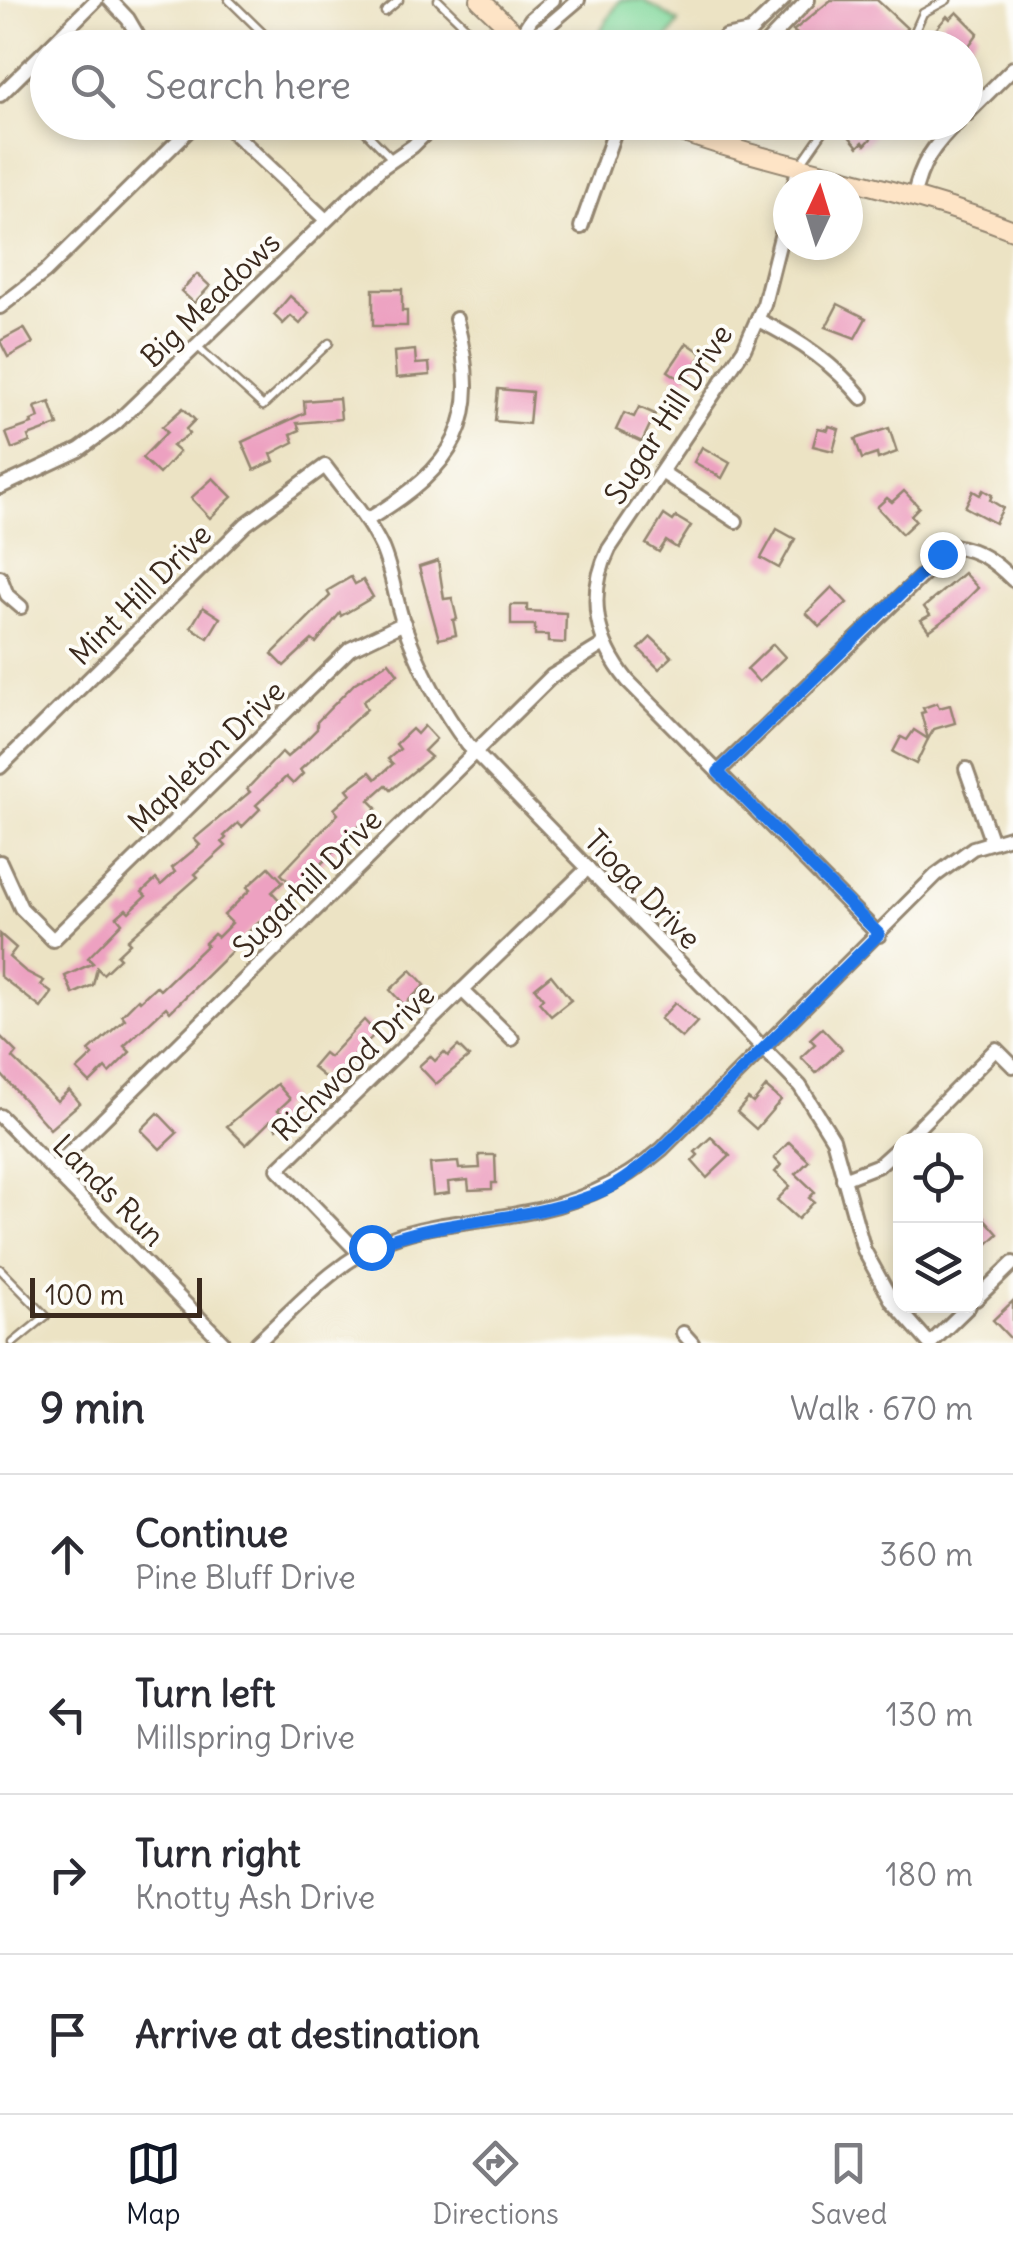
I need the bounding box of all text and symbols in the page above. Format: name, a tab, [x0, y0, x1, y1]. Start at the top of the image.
search box	[30, 30, 983, 140]
icon: search	[65, 58, 120, 113]
text: Search here	[145, 62, 351, 109]
north arrow	[773, 170, 863, 260]
street label: Big Meadows	[132, 223, 288, 375]
street label: Sugar Hill Drive	[596, 317, 740, 511]
street label: Mint Hill Drive	[61, 515, 219, 673]
route end	[920, 532, 966, 578]
street label: Mapleton Drive	[120, 672, 292, 840]
street label: Sugarhill Drive	[224, 800, 390, 966]
street label: Tioga Drive	[577, 821, 709, 957]
street label: Richwood Drive	[264, 975, 442, 1149]
street label: Lands Run	[45, 1126, 173, 1254]
map controls	[893, 1133, 983, 1313]
button: locate	[893, 1133, 983, 1223]
button: layers	[893, 1223, 983, 1313]
route start	[349, 1225, 395, 1271]
scale bar	[30, 1273, 202, 1318]
text: 100 m	[45, 1277, 124, 1313]
text: 9 min	[40, 1382, 145, 1434]
text: Walk · 670 m	[790, 1388, 973, 1429]
text: Continue	[135, 1510, 288, 1557]
icon: ahead	[40, 1527, 95, 1582]
text: 360 m	[880, 1534, 973, 1575]
text: Pine Bluff Drive	[135, 1557, 356, 1598]
text: Turn left	[135, 1670, 275, 1717]
icon: left	[40, 1687, 95, 1742]
text: 130 m	[885, 1694, 973, 1735]
text: Millspring Drive	[135, 1717, 355, 1758]
text: Turn right	[135, 1830, 301, 1877]
icon: right	[40, 1847, 95, 1902]
text: 180 m	[885, 1854, 973, 1895]
text: Knotty Ash Drive	[135, 1877, 375, 1918]
icon: arrive	[40, 2007, 95, 2062]
text: Arrive at destination	[135, 2011, 480, 2058]
tab: Map	[126, 2136, 181, 2232]
tab: Directions	[432, 2136, 559, 2232]
tab: Saved	[810, 2136, 887, 2232]

